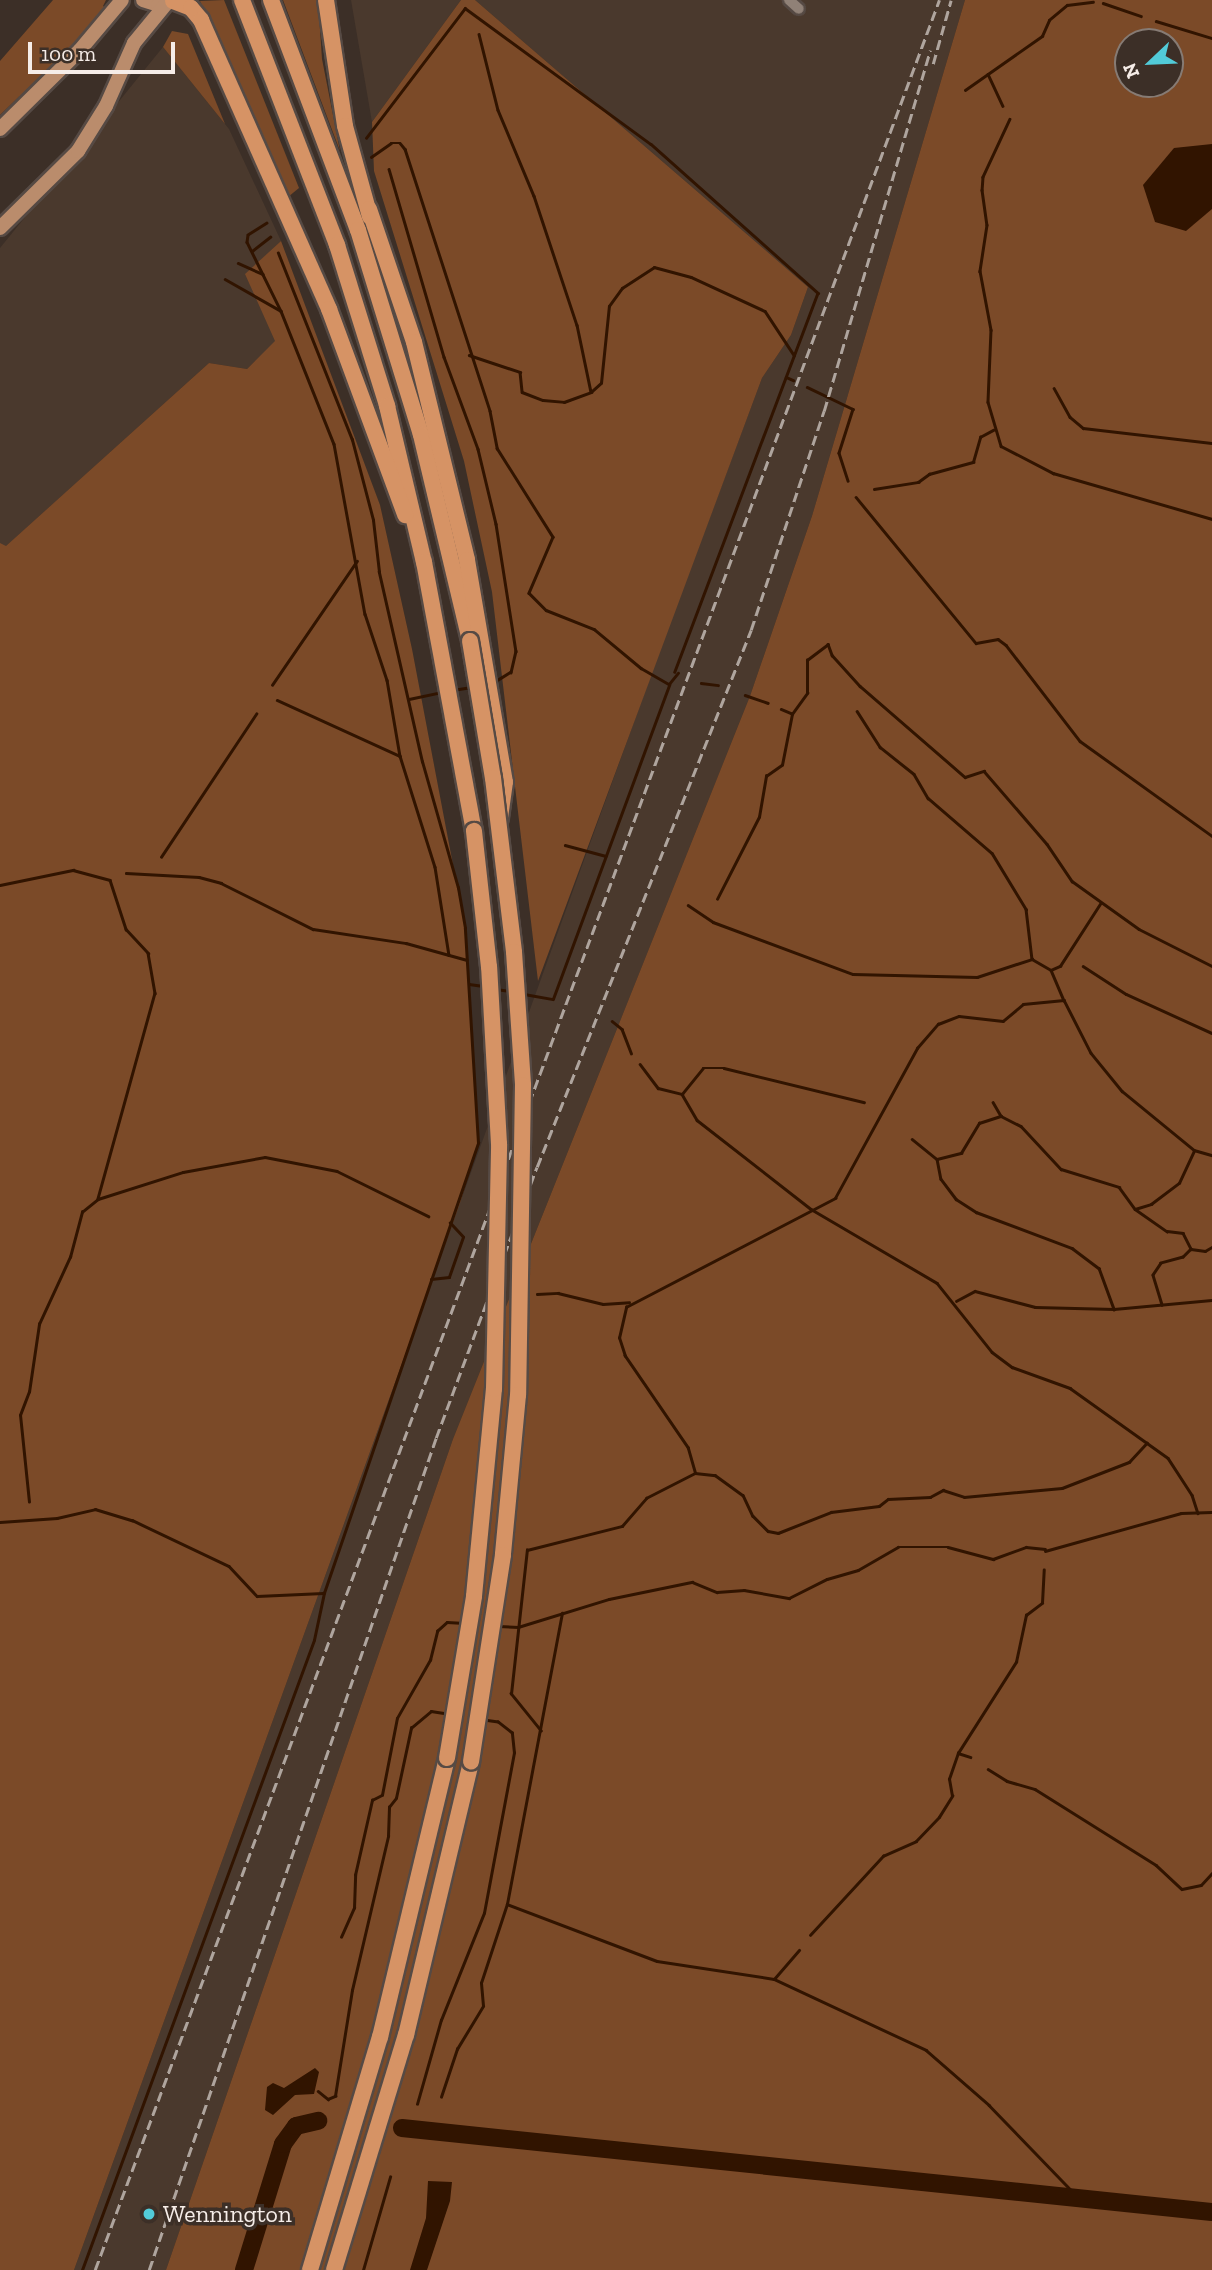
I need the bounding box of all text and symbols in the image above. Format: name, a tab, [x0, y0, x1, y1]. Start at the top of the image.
scale bar	[32, 28, 178, 72]
north arrow	[1114, 28, 1184, 98]
text: 100 m	[41, 41, 96, 66]
text: N	[1118, 59, 1144, 82]
place label: Wennington	[163, 2200, 292, 2228]
marker: Wennington	[141, 2206, 157, 2222]

